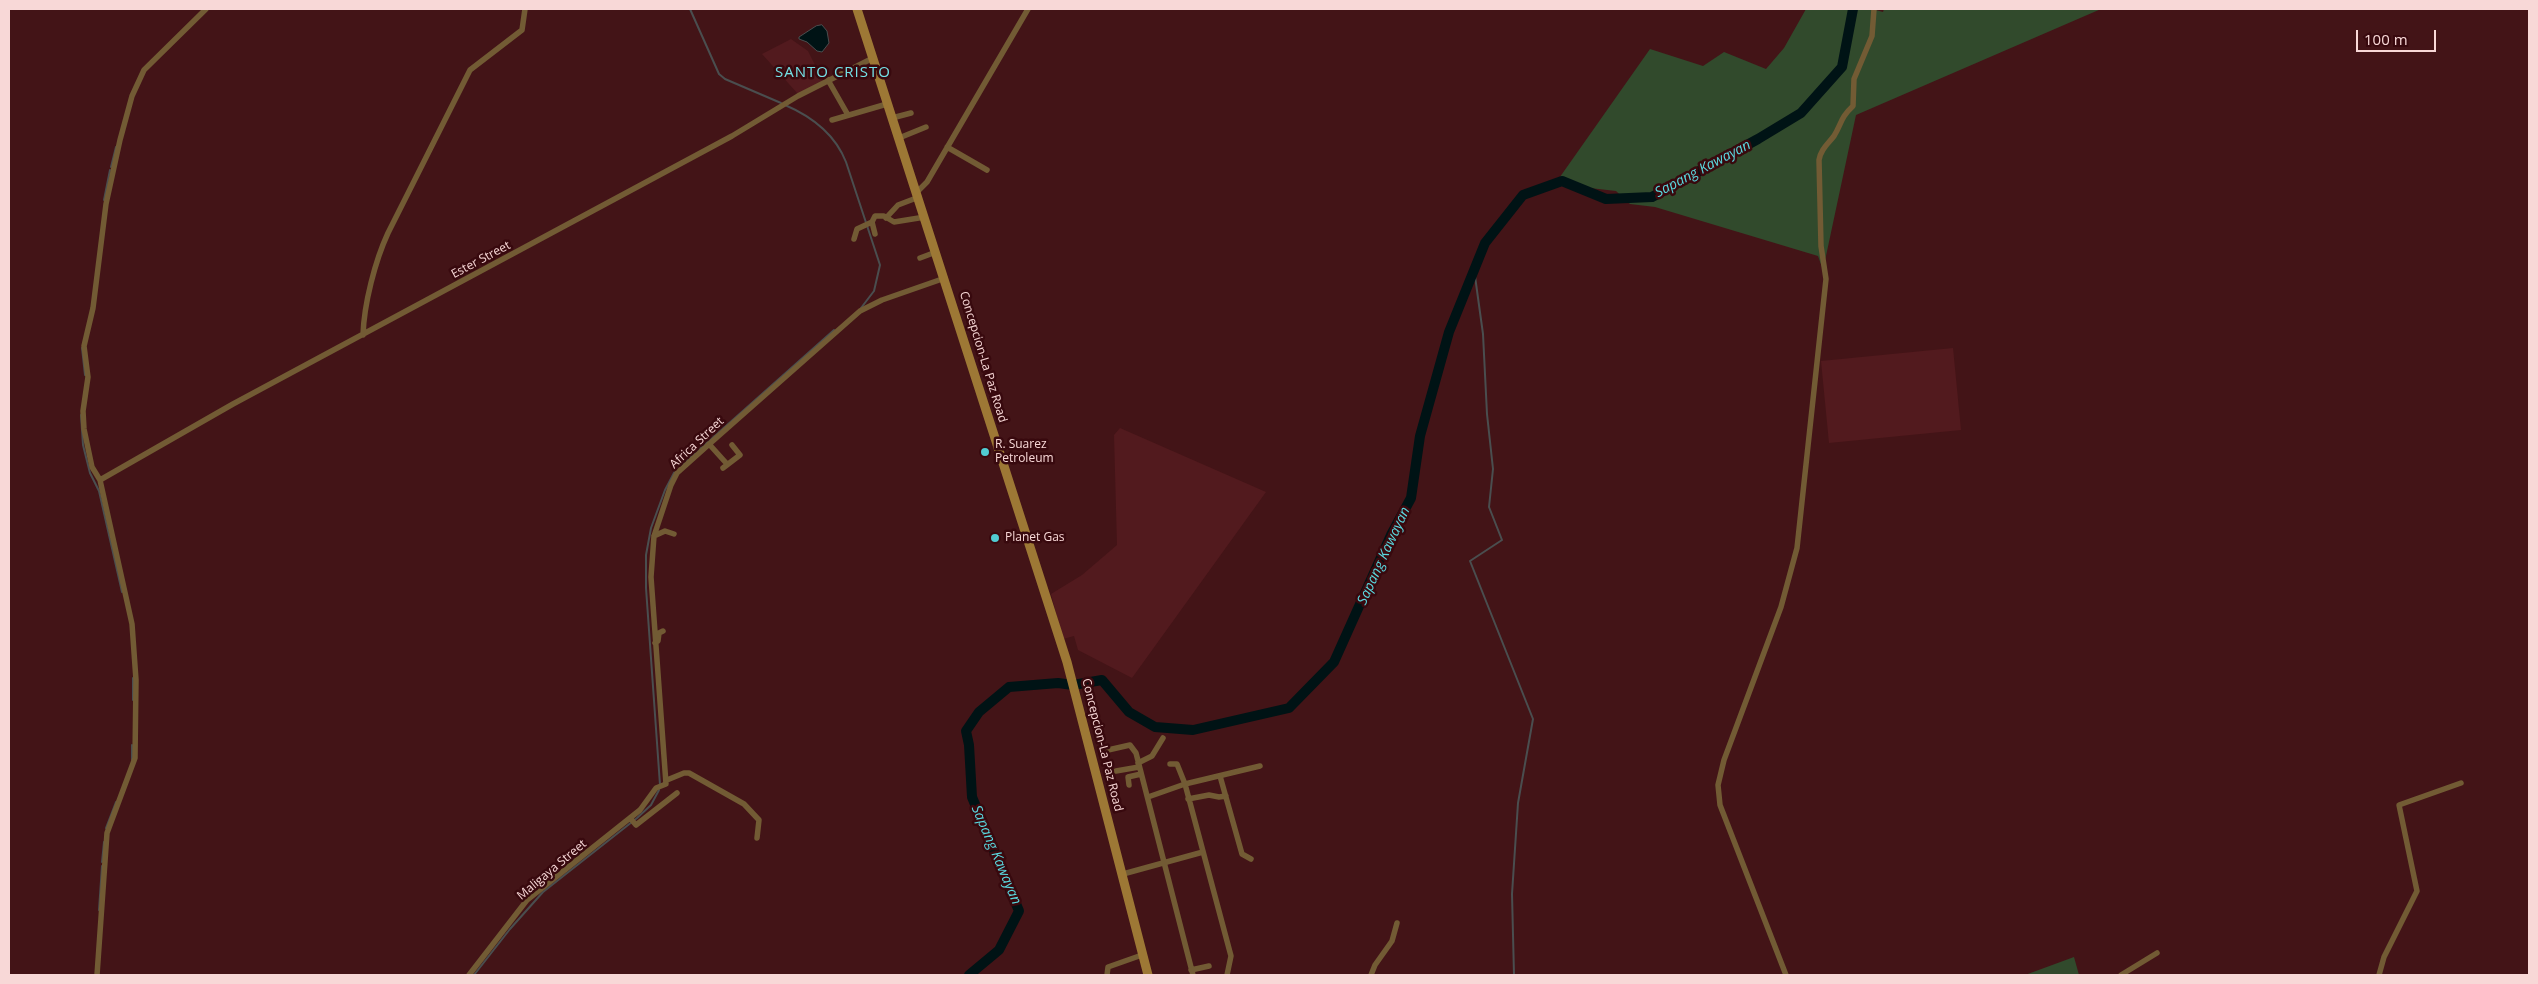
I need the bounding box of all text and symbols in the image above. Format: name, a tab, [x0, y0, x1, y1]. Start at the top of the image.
scale bar	[2358, 20, 2438, 52]
text: 100 m	[2364, 29, 2408, 49]
district label: SANTO CRISTO	[774, 64, 892, 82]
water label: Sapang Kawayan	[1652, 137, 1754, 201]
street label: Ester Street	[449, 238, 513, 282]
street label: Concepcion-La Paz Road	[956, 290, 1010, 424]
street label: Africa Street	[667, 414, 727, 472]
place label: R. Suarez Petroleum	[995, 438, 1054, 466]
marker: R. Suarez Petroleum	[979, 446, 991, 458]
water label: Sapang Kawayan	[1354, 504, 1414, 608]
place label: Planet Gas	[1005, 531, 1065, 545]
marker: Planet Gas	[989, 532, 1001, 544]
street label: Concepcion-La Paz Road	[1079, 677, 1125, 813]
water label: Sapang Kawayan	[968, 803, 1024, 907]
street label: Maligaya Street	[514, 837, 590, 903]

